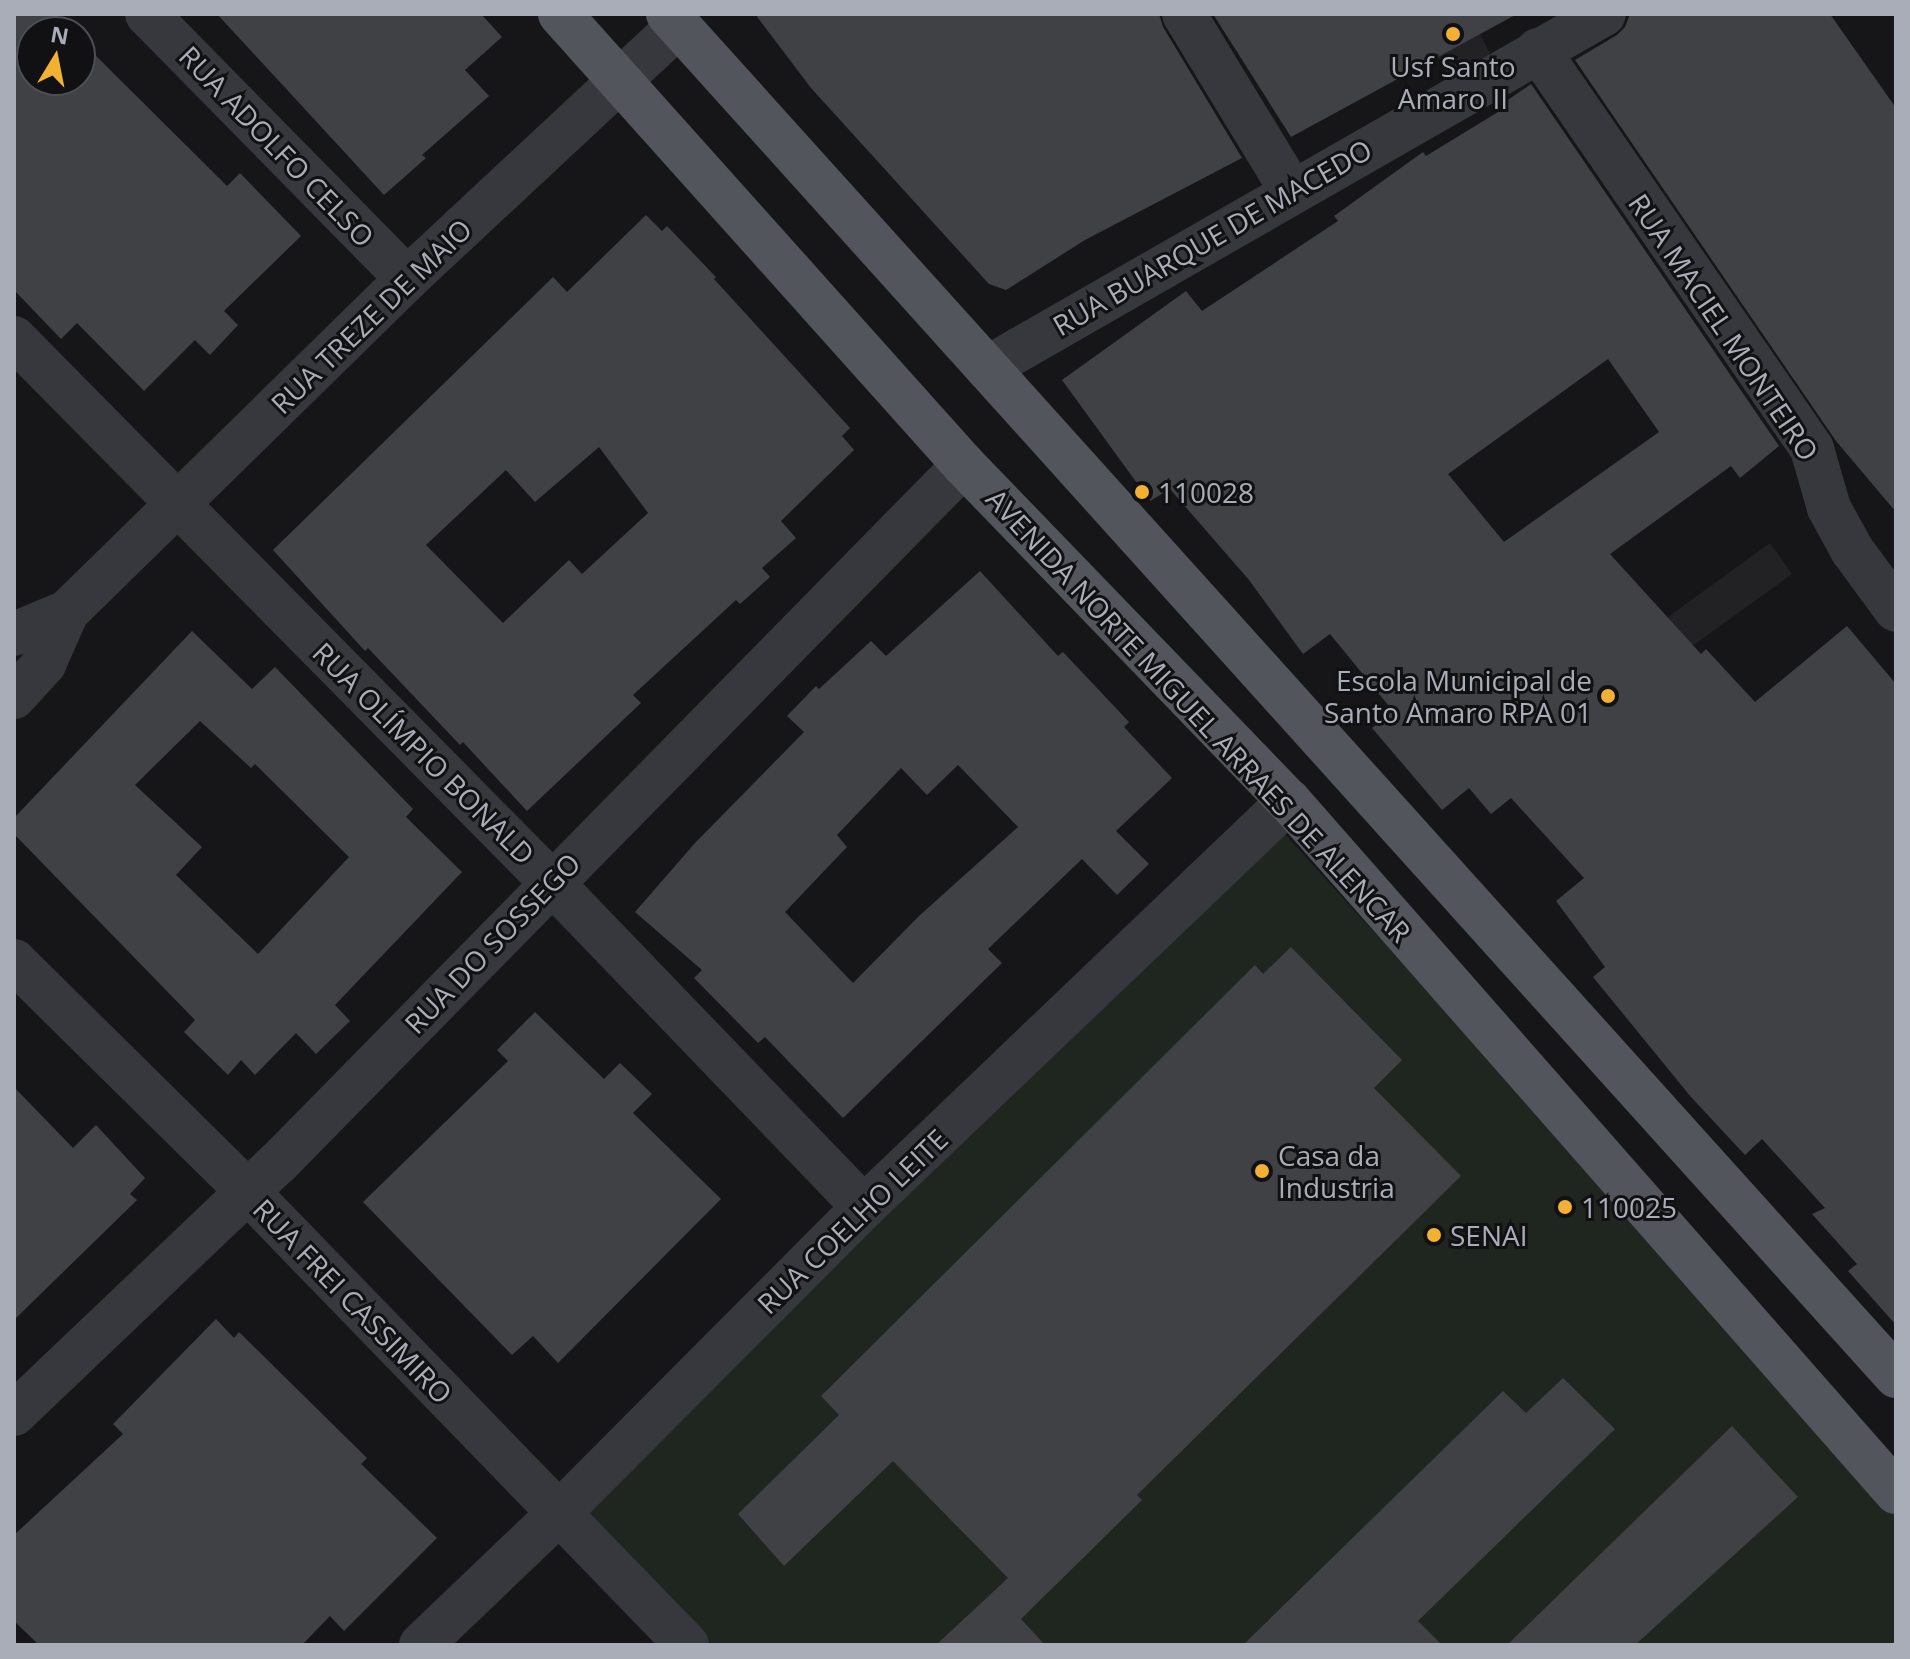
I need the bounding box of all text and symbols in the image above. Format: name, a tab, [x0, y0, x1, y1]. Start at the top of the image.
north arrow	[16, 16, 96, 96]
text: N	[48, 18, 71, 51]
marker: Usf Santo Amaro II	[1442, 23, 1464, 45]
street label: RUA ADOLFO CELSO	[173, 39, 381, 253]
place label: Usf Santo Amaro II	[1390, 49, 1516, 115]
street label: RUA BUARQUE DE MACEDO	[1047, 132, 1377, 342]
street label: RUA MACIEL MONTEIRO	[1622, 187, 1826, 467]
street label: RUA TREZE DE MAIO	[264, 212, 478, 420]
place label: 110028	[1158, 475, 1254, 509]
street label: AVENIDA NORTE MIGUEL ARRAES DE ALENCAR	[980, 482, 1418, 948]
marker: 110028	[1133, 483, 1151, 501]
street label: RUA OLÍMPIO BONALD	[306, 635, 542, 871]
place label: Escola Municipal de Santo Amaro RPA 01	[1324, 663, 1592, 729]
marker: Escola Municipal de Santo Amaro RPA 01	[1599, 687, 1617, 705]
street label: RUA DO SOSSEGO	[397, 846, 587, 1040]
street label: RUA COELHO LEITE	[750, 1122, 954, 1320]
place label: Casa da Industria	[1278, 1138, 1395, 1204]
marker: Casa da Industria	[1253, 1162, 1271, 1180]
place label: 110025	[1581, 1190, 1677, 1224]
street label: RUA FREI CASSIMIRO	[247, 1192, 459, 1410]
marker: 110025	[1556, 1198, 1574, 1216]
place label: SENAI	[1450, 1218, 1528, 1252]
marker: SENAI	[1425, 1226, 1443, 1244]

